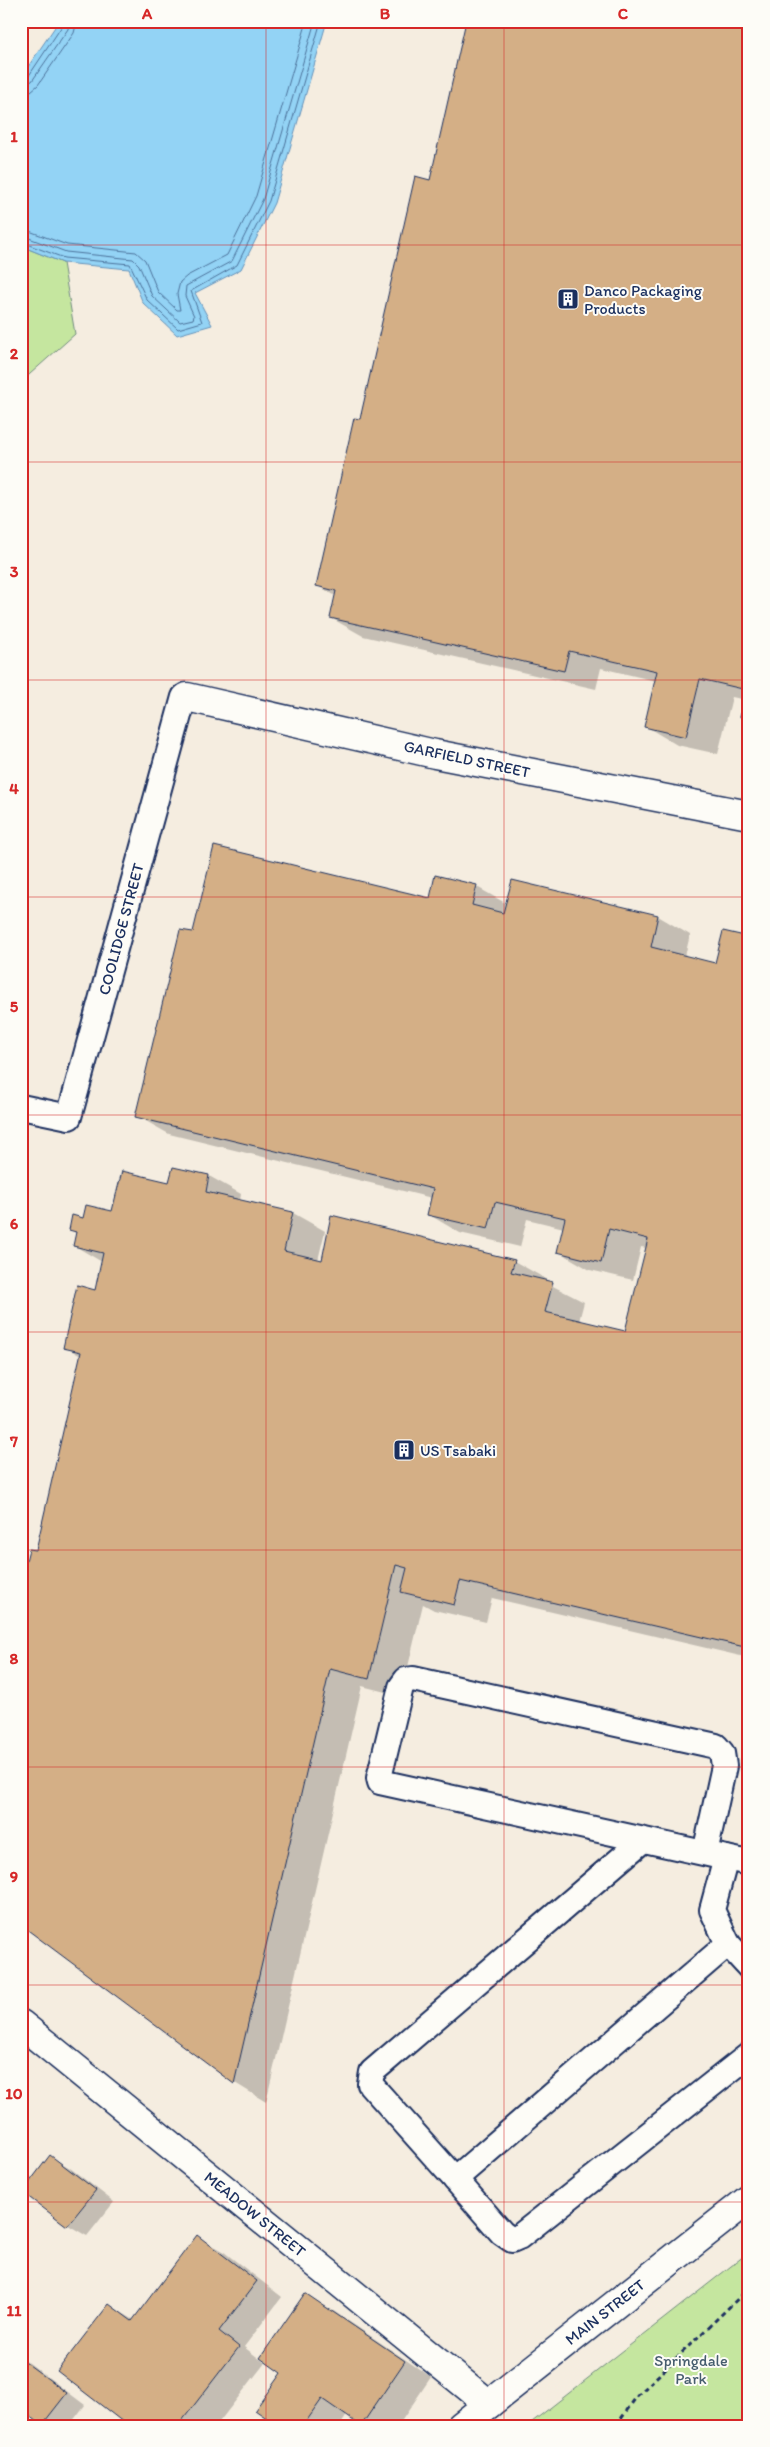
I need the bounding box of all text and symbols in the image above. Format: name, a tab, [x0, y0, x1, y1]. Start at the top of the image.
text: A	[141, 4, 153, 23]
text: B	[380, 4, 391, 23]
text: C	[618, 4, 629, 23]
text: 1	[10, 127, 18, 146]
place label: Danco Packaging Products	[584, 281, 703, 318]
building icon: Danco Packaging Products	[556, 287, 580, 311]
text: 2	[10, 344, 19, 363]
text: 3	[10, 562, 19, 581]
street label: GARFIELD STREET	[402, 736, 532, 782]
text: 4	[9, 779, 19, 798]
street label: COOLIDGE STREET	[94, 861, 148, 997]
text: 5	[10, 997, 19, 1016]
text: 6	[10, 1214, 19, 1233]
text: 7	[9, 1432, 18, 1451]
building icon: US Tsabaki	[392, 1438, 416, 1462]
place label: US Tsabaki	[420, 1441, 496, 1460]
text: 8	[10, 1649, 19, 1668]
text: 9	[10, 1867, 18, 1886]
text: 10	[5, 2084, 23, 2103]
street label: MEADOW STREET	[200, 2167, 310, 2261]
street label: MAIN STREET	[561, 2275, 649, 2349]
text: 11	[7, 2301, 22, 2320]
park label: Springdale Park	[654, 2351, 728, 2388]

